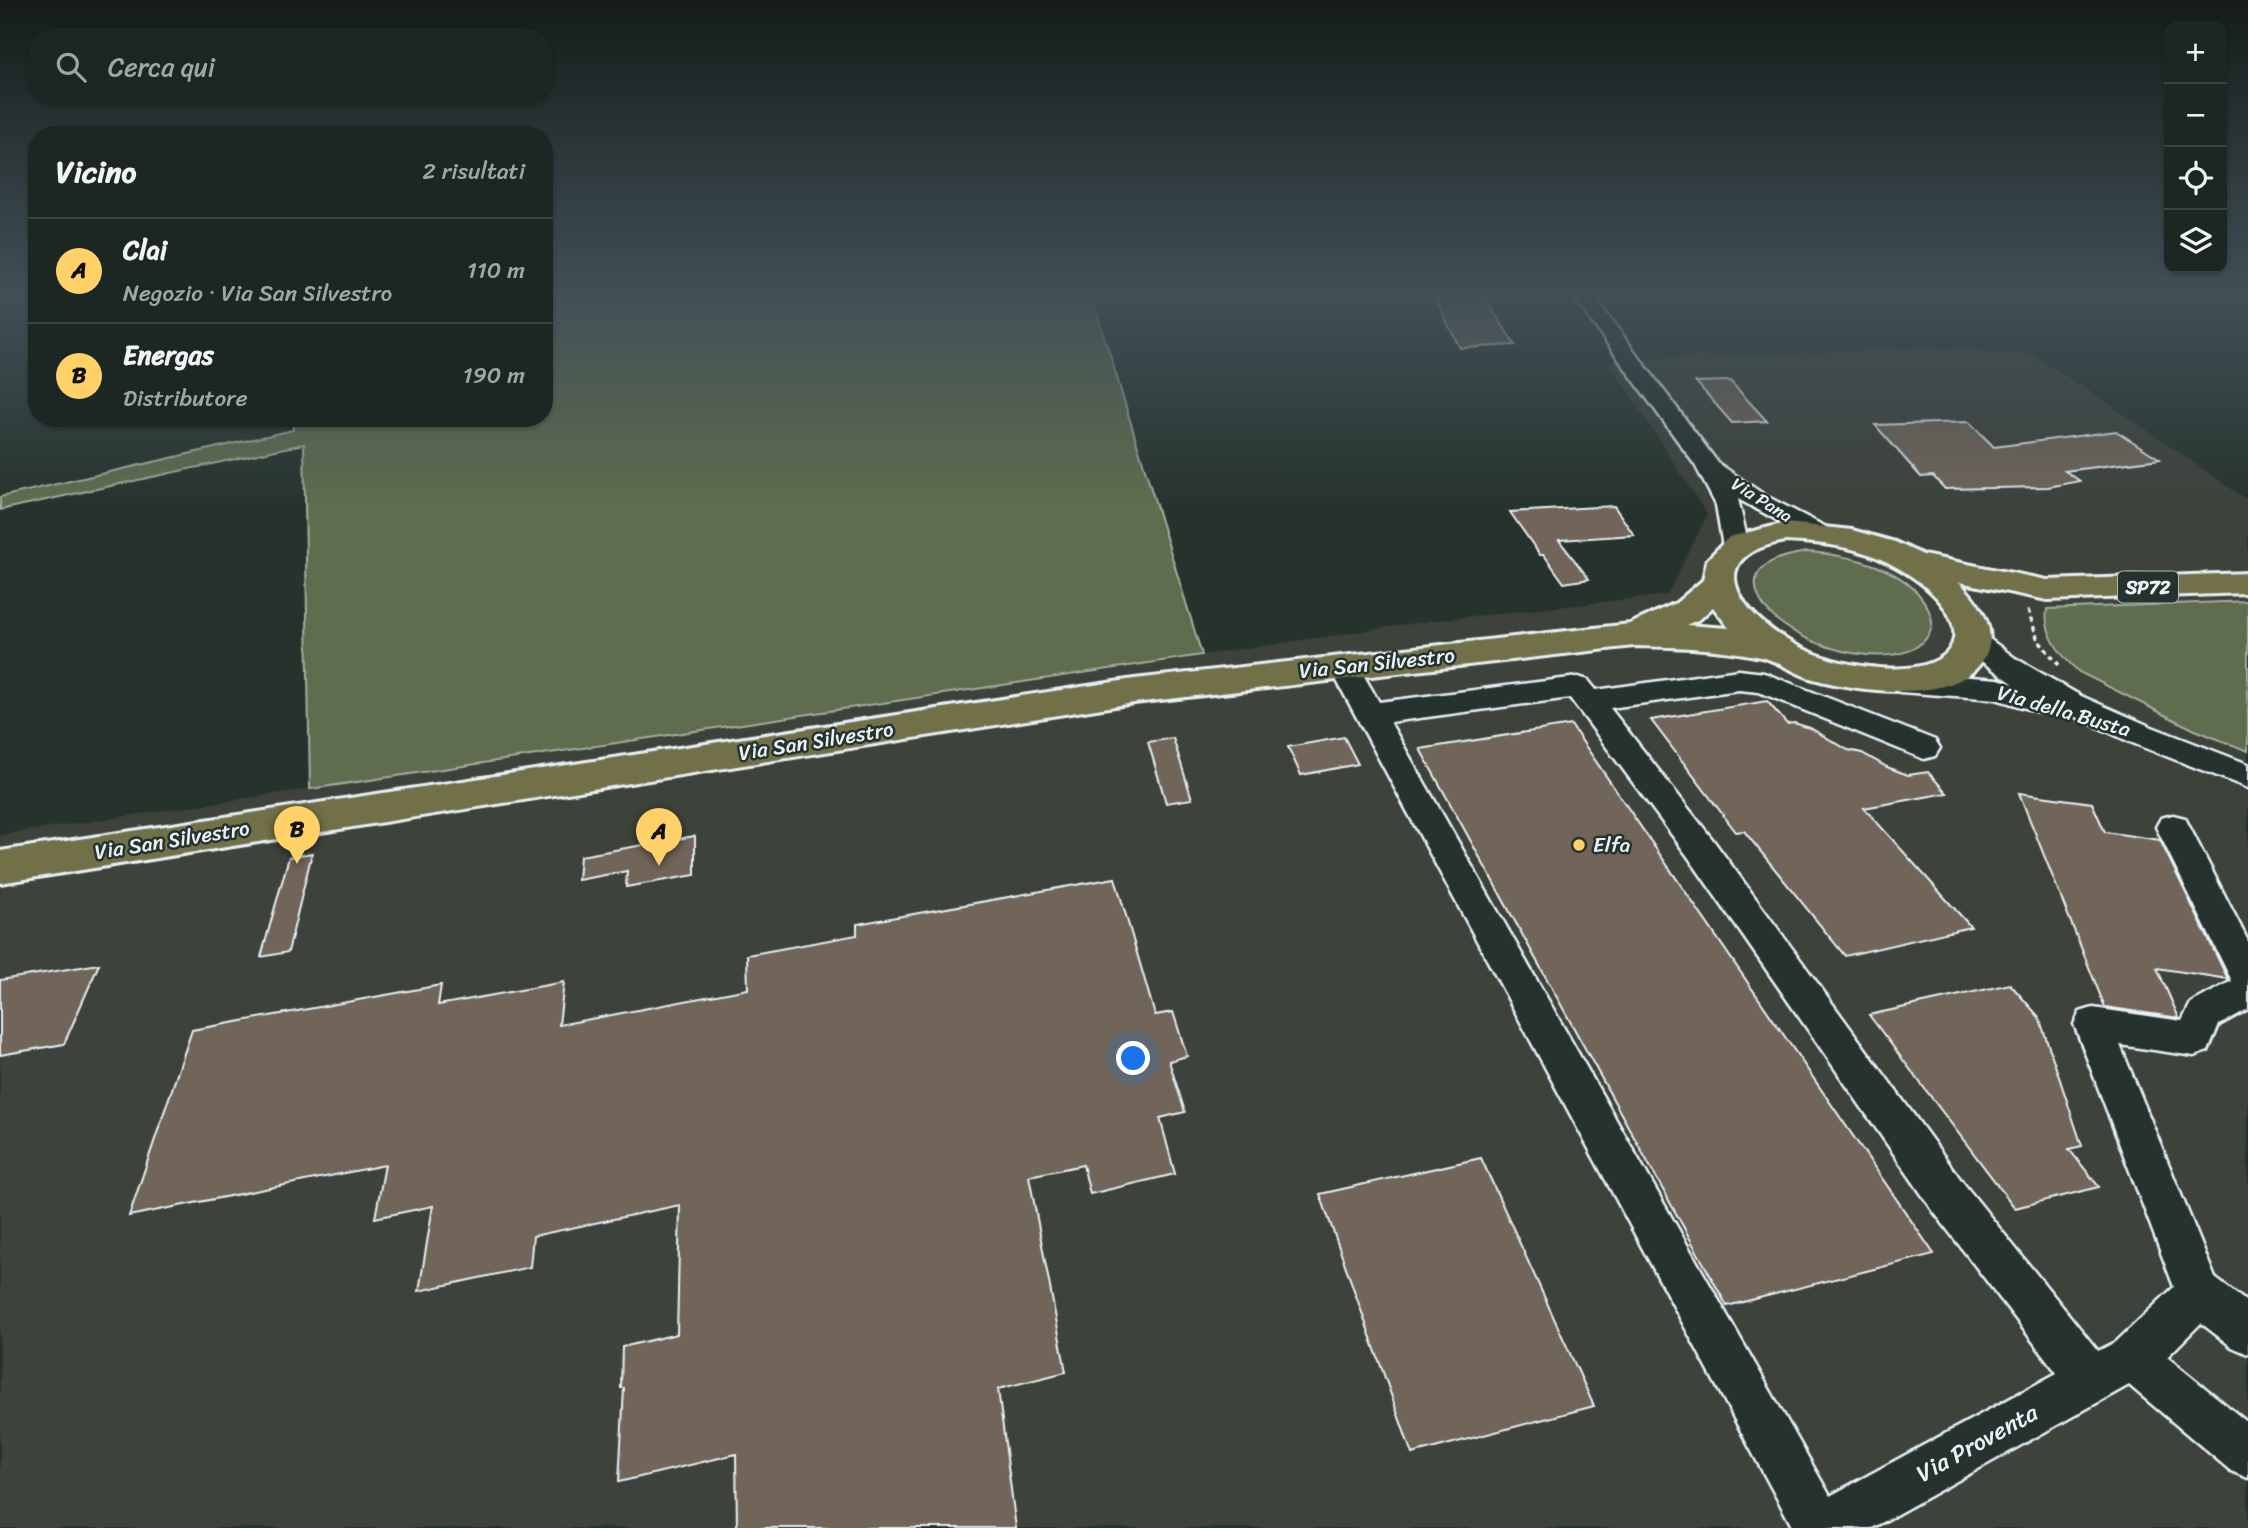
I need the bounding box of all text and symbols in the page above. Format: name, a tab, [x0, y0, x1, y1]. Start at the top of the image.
map controls	[2164, 21, 2227, 273]
button: +	[2164, 21, 2227, 84]
search box	[28, 28, 553, 105]
text: Cerca qui	[108, 44, 215, 90]
icon: search	[52, 48, 90, 86]
button: −	[2164, 84, 2227, 147]
text: Vicino	[56, 145, 136, 199]
button: locate	[2164, 147, 2227, 210]
text: 2 risultati	[423, 151, 525, 192]
button: layers	[2164, 210, 2227, 273]
text: Clai	[123, 227, 167, 273]
text: A	[71, 250, 87, 291]
text: 110 m	[467, 250, 525, 291]
text: Negozio · Via San Silvestro	[123, 273, 392, 314]
text: Energas	[123, 332, 214, 378]
text: B	[72, 355, 86, 396]
text: 190 m	[463, 355, 525, 396]
text: Distributore	[123, 378, 247, 419]
street label: Via Pana	[1725, 468, 1799, 532]
road number: SP72	[2118, 572, 2178, 602]
street label: Via San Silvestro	[1297, 636, 1457, 690]
street label: Via della Busta	[1993, 674, 2136, 748]
street label: Via San Silvestro	[736, 710, 896, 772]
pin: B	[274, 806, 320, 864]
pin: A	[636, 808, 682, 866]
street label: Via San Silvestro	[92, 809, 252, 871]
place label: Elfa	[1593, 826, 1631, 864]
marker: Elfa	[1571, 837, 1587, 853]
your location	[1116, 1041, 1150, 1075]
street label: Via Proventa	[1908, 1392, 2047, 1494]

